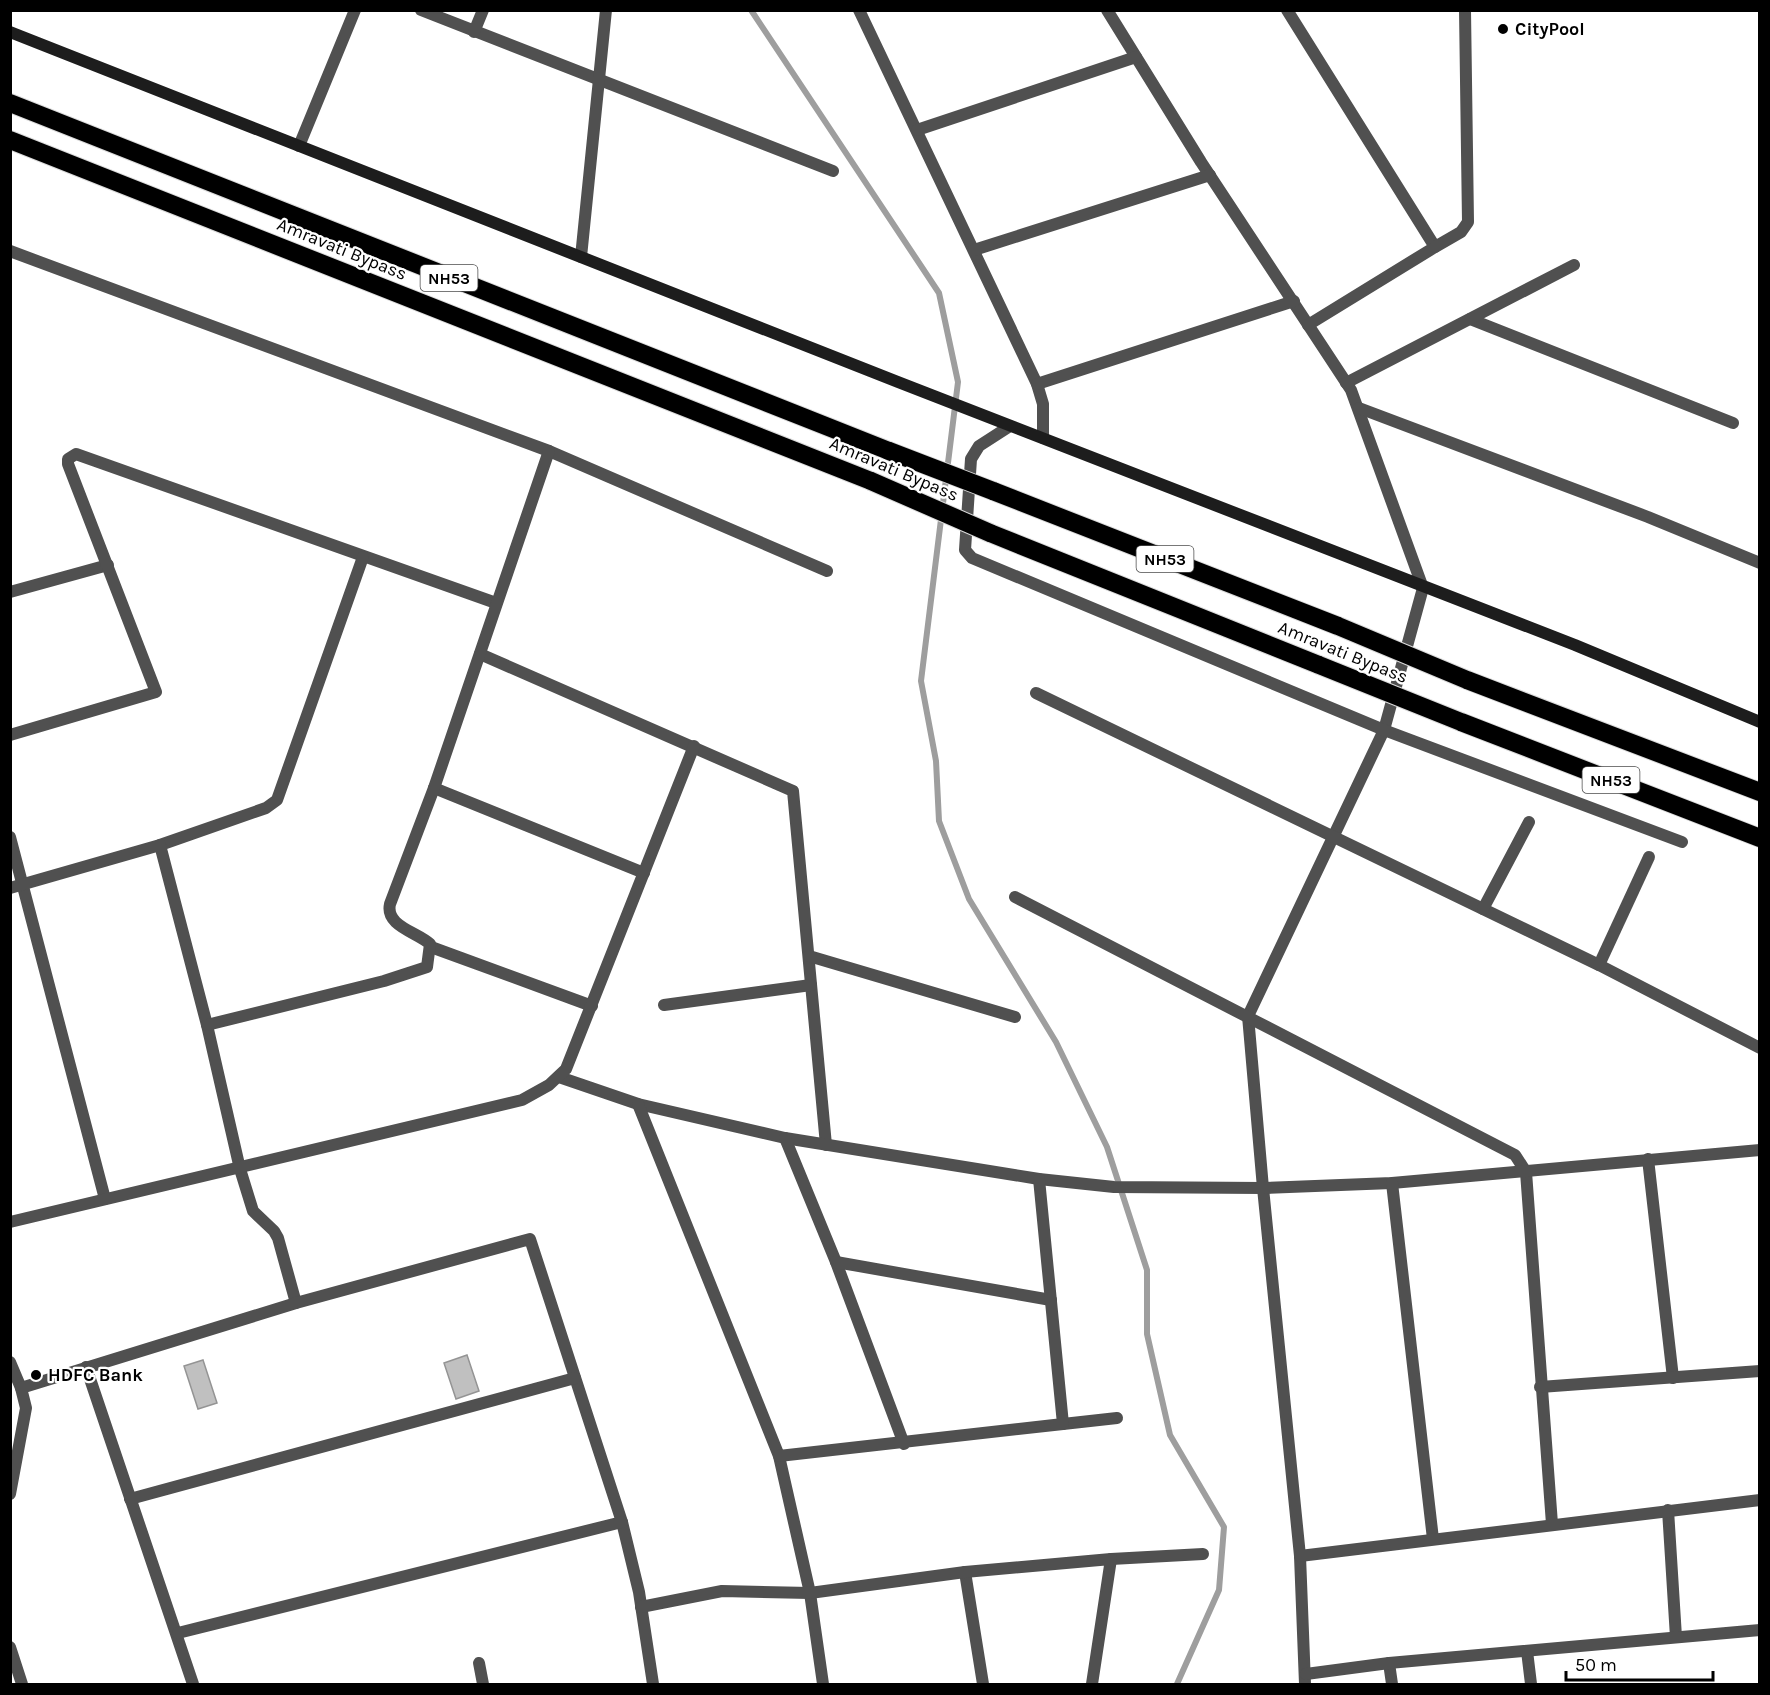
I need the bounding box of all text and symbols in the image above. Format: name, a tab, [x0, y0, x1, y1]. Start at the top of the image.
place label: CityPool	[1515, 18, 1585, 40]
marker: CityPool	[1496, 22, 1510, 36]
street label: Amravati Bypass	[274, 213, 410, 285]
road number: NH53	[420, 265, 478, 291]
street label: Amravati Bypass	[826, 432, 962, 506]
road number: NH53	[1136, 546, 1194, 572]
street label: Amravati Bypass	[1275, 616, 1411, 688]
road number: NH53	[1582, 767, 1640, 793]
place label: HDFC Bank	[48, 1364, 143, 1386]
marker: HDFC Bank	[29, 1368, 43, 1382]
scale bar	[1566, 1644, 1713, 1682]
text: 50 m	[1575, 1654, 1617, 1676]

